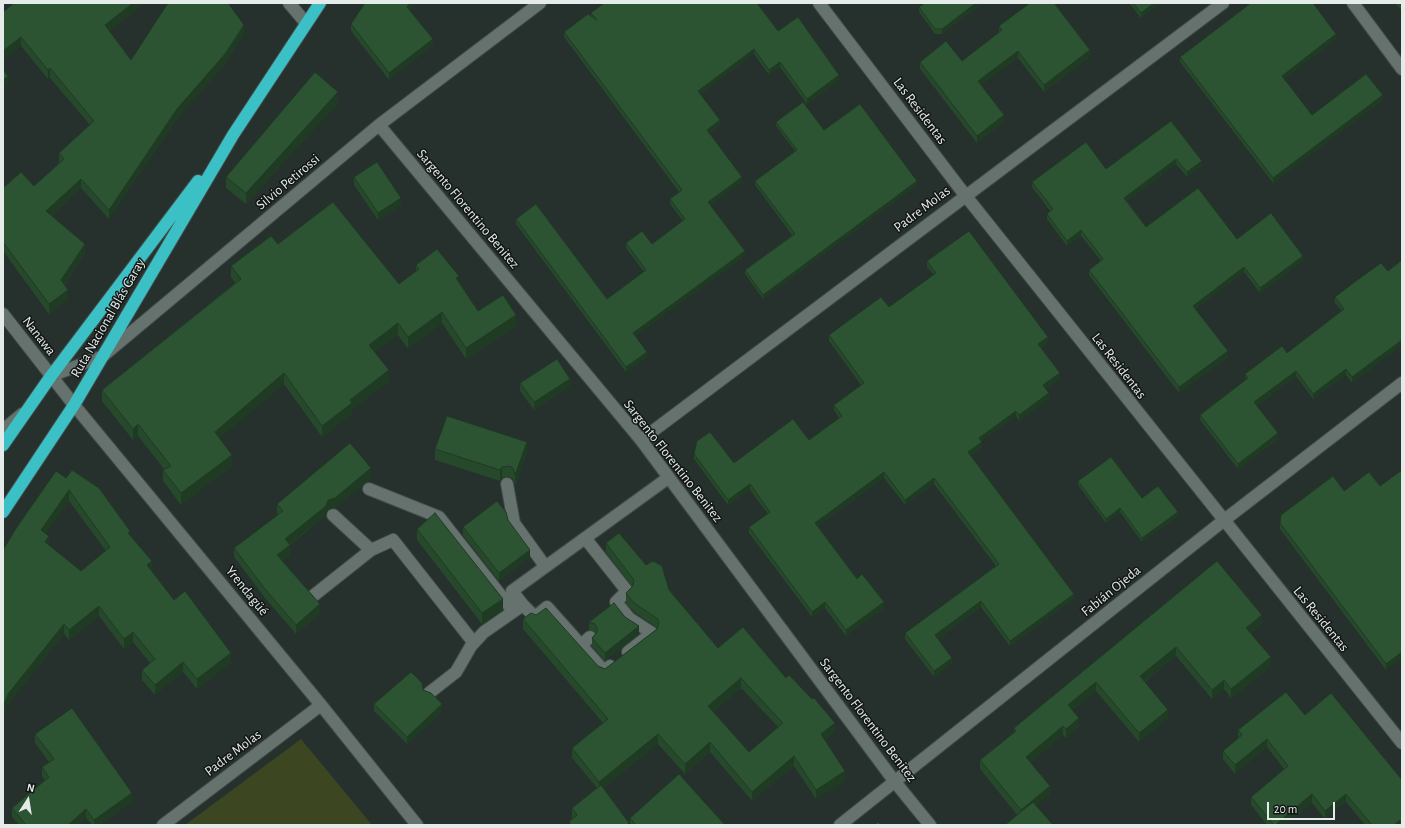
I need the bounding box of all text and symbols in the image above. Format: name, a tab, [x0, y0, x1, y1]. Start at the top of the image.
street label: Las Residentas	[889, 74, 951, 148]
street label: Sargento Florentino Benitez	[413, 146, 523, 272]
street label: Silvio Petirossi	[253, 150, 323, 214]
street label: Padre Molas	[890, 182, 954, 236]
street label: Ruta Nacional Blás Garay	[67, 255, 149, 381]
street label: Nanawa	[19, 313, 59, 359]
street label: Las Residentas	[1088, 330, 1150, 402]
street label: Sargento Florentino Benitez	[620, 396, 726, 526]
street label: Fabián Ojeda	[1078, 562, 1144, 620]
street label: Yrendagüé	[222, 563, 272, 619]
street label: Las Residentas	[1290, 583, 1352, 655]
street label: Sargento Florentino Benitez	[816, 655, 920, 785]
street label: Padre Molas	[201, 726, 265, 780]
north arrow	[8, 780, 48, 820]
text: N	[26, 782, 35, 794]
scale bar	[1269, 794, 1337, 820]
text: 20 m	[1274, 803, 1297, 815]

